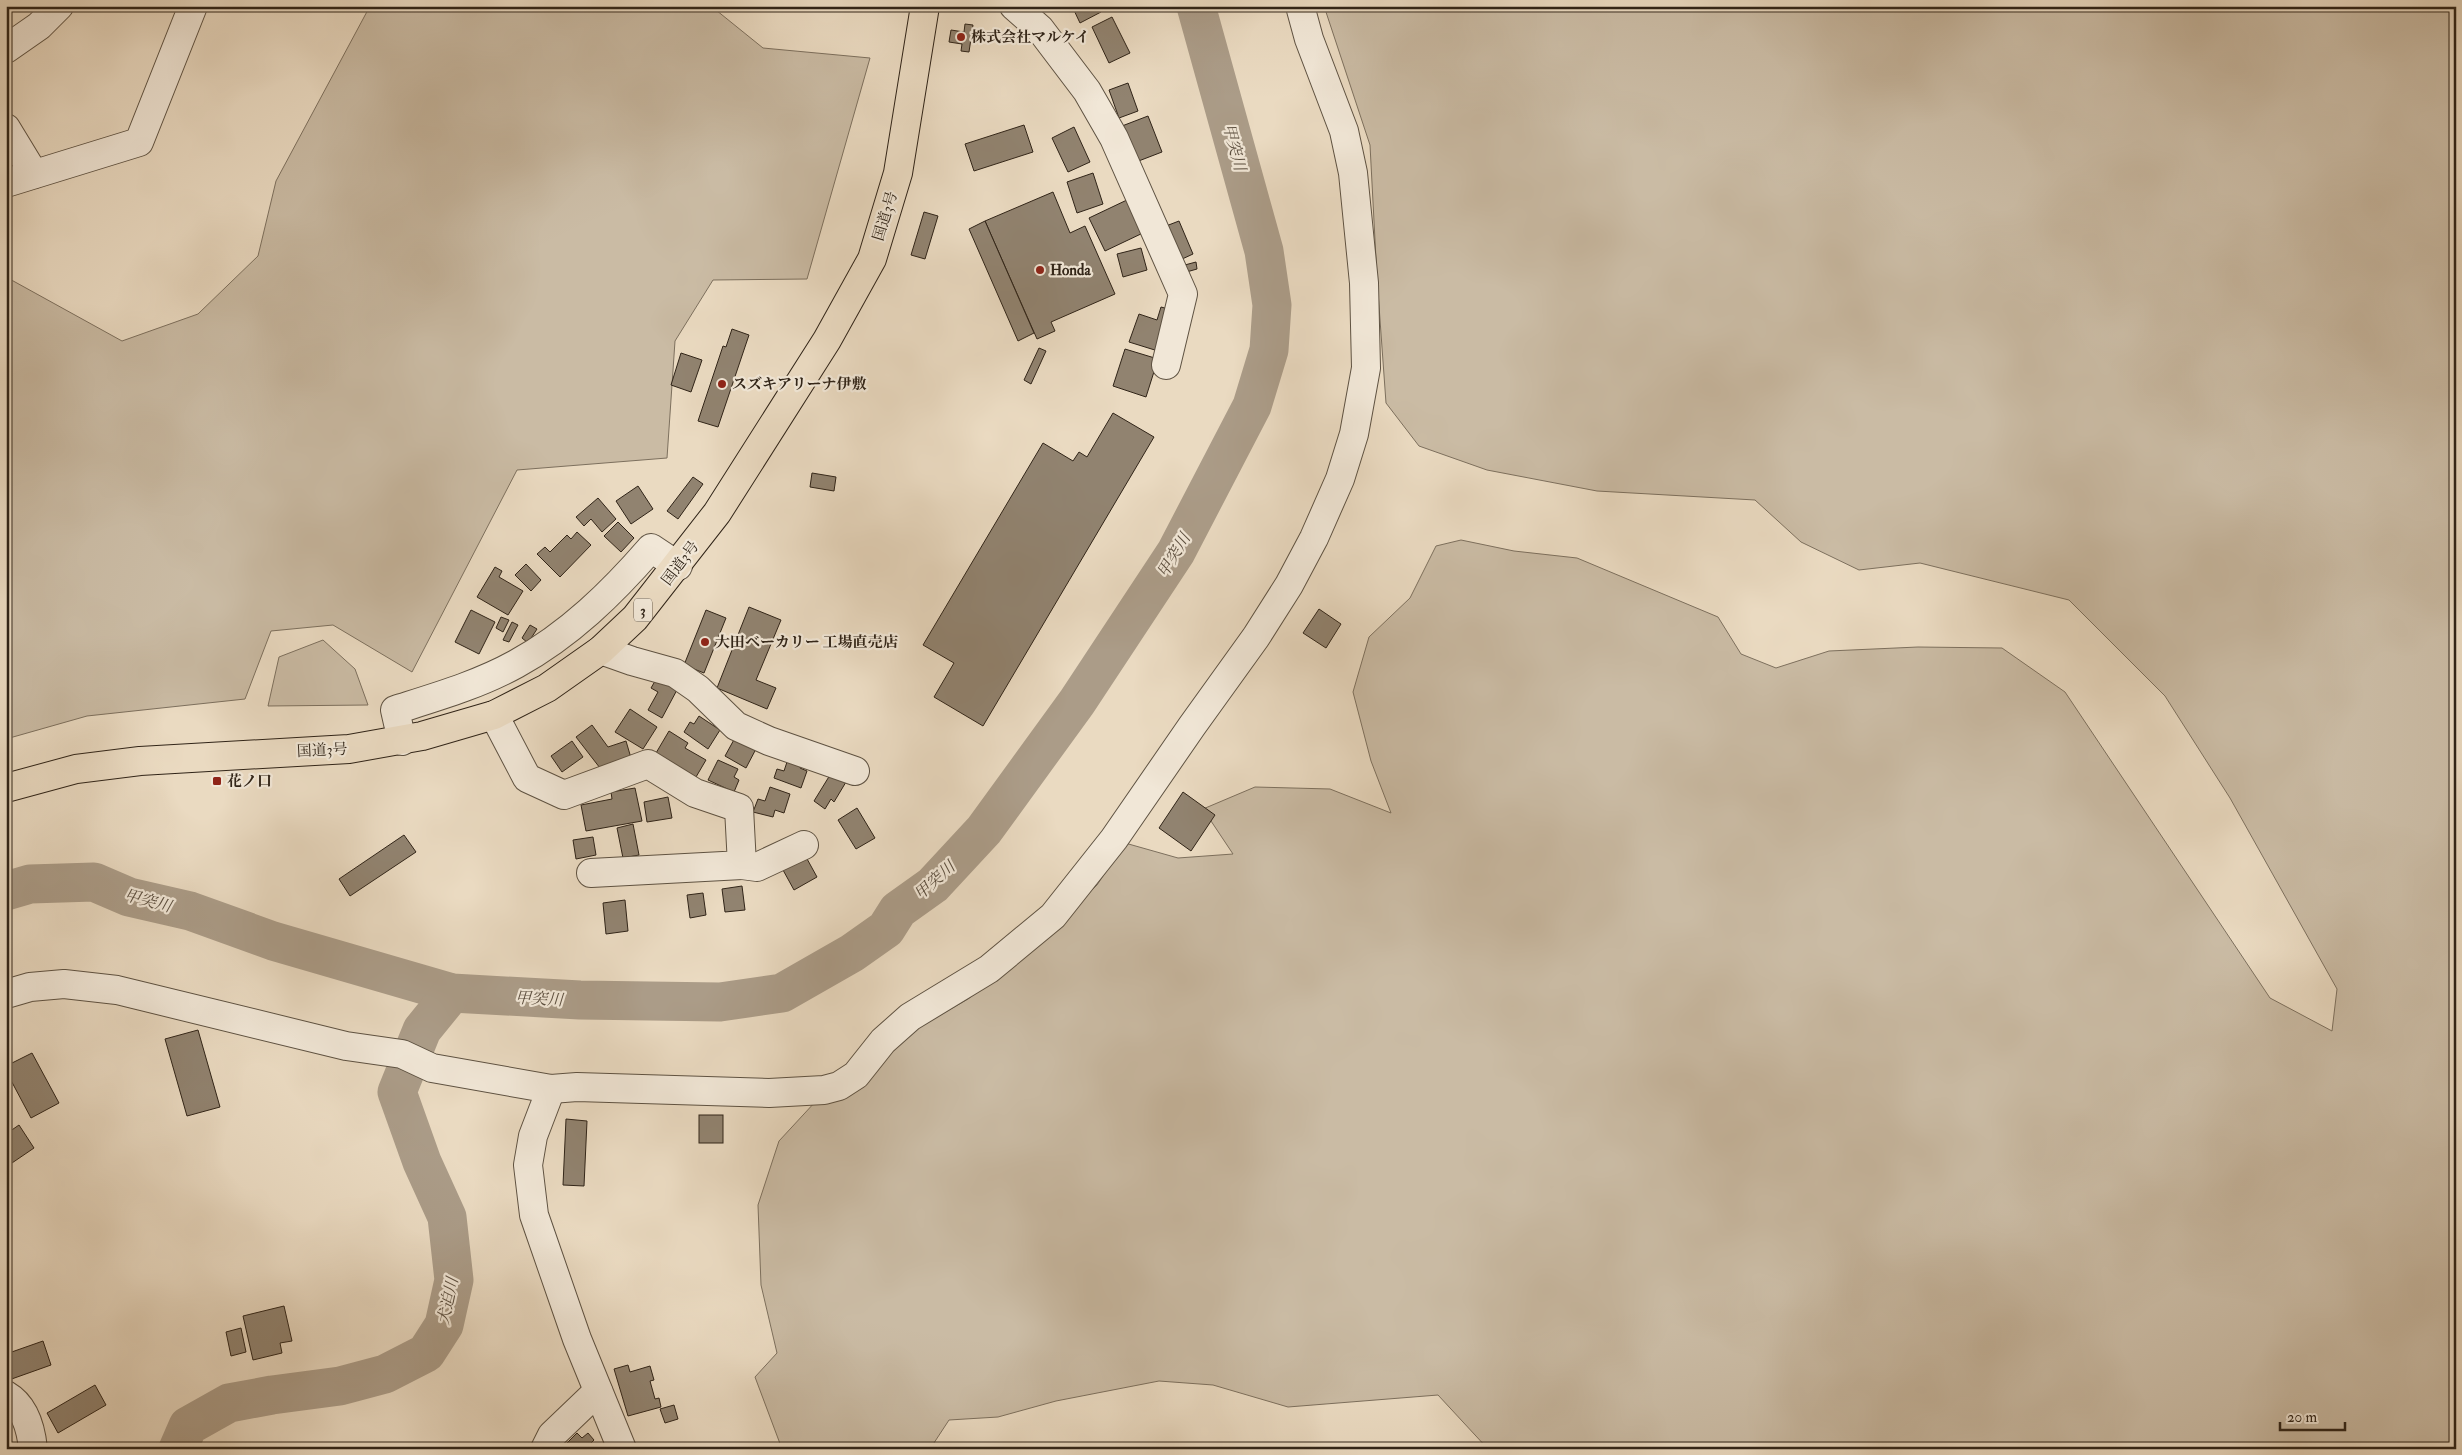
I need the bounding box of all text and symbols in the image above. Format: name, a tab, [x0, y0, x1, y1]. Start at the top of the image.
place label: 株式会社マルケイ	[971, 28, 1090, 47]
marker: 株式会社マルケイ	[955, 31, 967, 43]
water label: 甲突川	[1218, 121, 1250, 175]
street label: 国道3号	[869, 189, 902, 243]
place label: Honda	[1050, 261, 1091, 280]
marker: Honda	[1034, 264, 1046, 276]
place label: スズキアリーナ伊敷	[732, 375, 866, 394]
marker: スズキアリーナ伊敷	[716, 378, 728, 390]
water label: 甲突川	[1153, 528, 1196, 581]
street label: 国道3号	[658, 537, 703, 589]
road number: 3	[634, 598, 652, 622]
place label: 大田ベーカリー 工場直売店	[715, 633, 898, 652]
marker: 大田ベーカリー 工場直売店	[699, 636, 711, 648]
street label: 国道3号	[296, 740, 348, 761]
place label: 花ノ口	[227, 772, 272, 791]
marker: 花ノ口	[211, 775, 223, 787]
water label: 甲突川	[910, 856, 961, 904]
water label: 甲突川	[122, 885, 175, 917]
water label: 甲突川	[514, 988, 565, 1010]
water label: 犬迫川	[433, 1274, 463, 1327]
scale bar	[2280, 1400, 2344, 1432]
text: 20 m	[2287, 1408, 2317, 1427]

